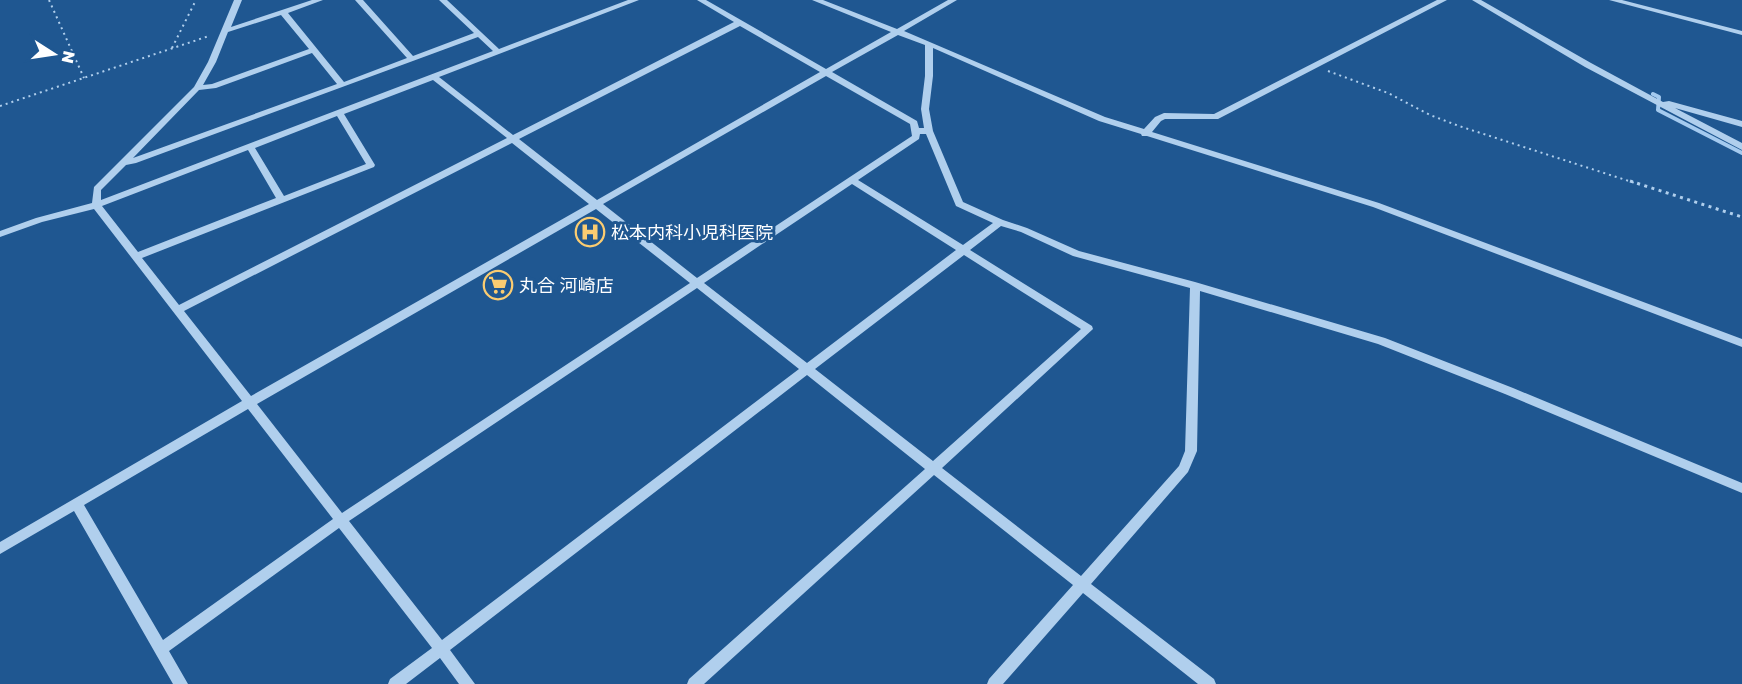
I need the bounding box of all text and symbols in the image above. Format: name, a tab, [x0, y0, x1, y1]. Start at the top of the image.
north arrow	[24, 24, 84, 84]
text: N	[58, 49, 80, 65]
hospital icon: 松本内科小児科医院	[574, 216, 606, 248]
place label: 松本内科小児科医院	[611, 221, 773, 243]
supermarket icon: 丸合 河崎店	[482, 269, 514, 301]
place label: 丸合 河崎店	[519, 274, 614, 296]

